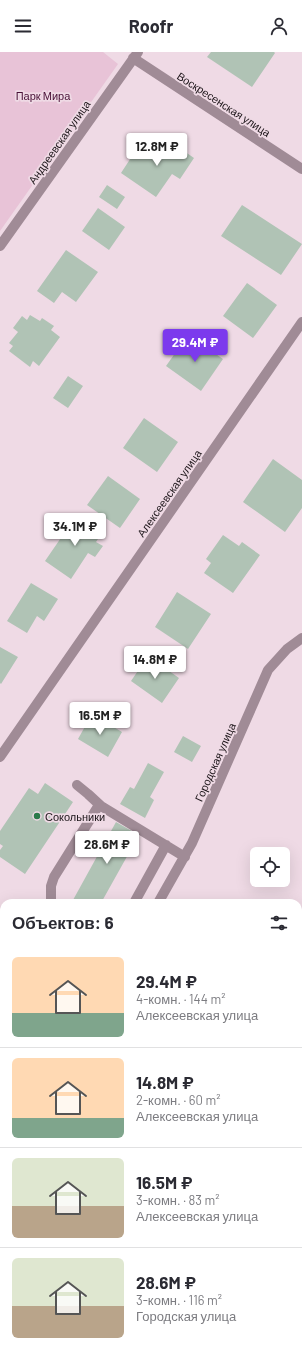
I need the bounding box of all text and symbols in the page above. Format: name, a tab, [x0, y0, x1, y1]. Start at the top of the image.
icon: menu	[12, 15, 34, 37]
text: Roofr	[129, 15, 173, 37]
icon: person	[268, 15, 290, 37]
street label: Воскресенская улица	[175, 69, 274, 140]
park label: Парк Мира	[16, 89, 71, 102]
street label: Андреевская улица	[25, 97, 93, 186]
pin: 12.8M ₽	[120, 133, 194, 167]
text: 12.8M ₽	[135, 138, 179, 154]
pin: 29.4M ₽	[158, 329, 232, 363]
text: 29.4M ₽	[172, 334, 218, 350]
street label: Алексеевская улица	[134, 446, 204, 539]
pin: 34.1M ₽	[38, 513, 112, 547]
text: 34.1M ₽	[53, 518, 97, 534]
pin: 14.8M ₽	[118, 646, 192, 680]
text: 14.8M ₽	[133, 651, 177, 667]
pin: 16.5M ₽	[63, 702, 137, 736]
text: 16.5M ₽	[78, 707, 122, 723]
street label: Городская улица	[192, 720, 239, 803]
place label: Сокольники	[45, 810, 105, 823]
marker: Сокольники	[32, 811, 42, 821]
pin: 28.6M ₽	[70, 831, 144, 865]
text: 28.6M ₽	[84, 836, 130, 852]
map controls	[250, 847, 290, 887]
button: locate	[250, 847, 290, 887]
text: Объектов: 6	[12, 912, 114, 932]
icon: filters	[268, 912, 290, 934]
text: 29.4M ₽	[136, 971, 197, 991]
icon: home	[44, 973, 92, 1021]
text: 4-комн. · 144 m²	[136, 991, 225, 1007]
text: Алексеевская улица	[136, 1007, 258, 1023]
text: 14.8M ₽	[136, 1072, 194, 1092]
icon: home	[44, 1074, 92, 1122]
text: 2-комн. · 60 m²	[136, 1092, 220, 1108]
text: Алексеевская улица	[136, 1108, 258, 1124]
text: 16.5M ₽	[136, 1172, 192, 1192]
icon: home	[44, 1174, 92, 1222]
text: 3-комн. · 83 m²	[136, 1192, 220, 1208]
text: Алексеевская улица	[136, 1208, 258, 1224]
text: 28.6M ₽	[136, 1272, 196, 1292]
icon: home	[44, 1274, 92, 1322]
text: 3-комн. · 116 m²	[136, 1292, 222, 1308]
text: Городская улица	[136, 1308, 236, 1324]

